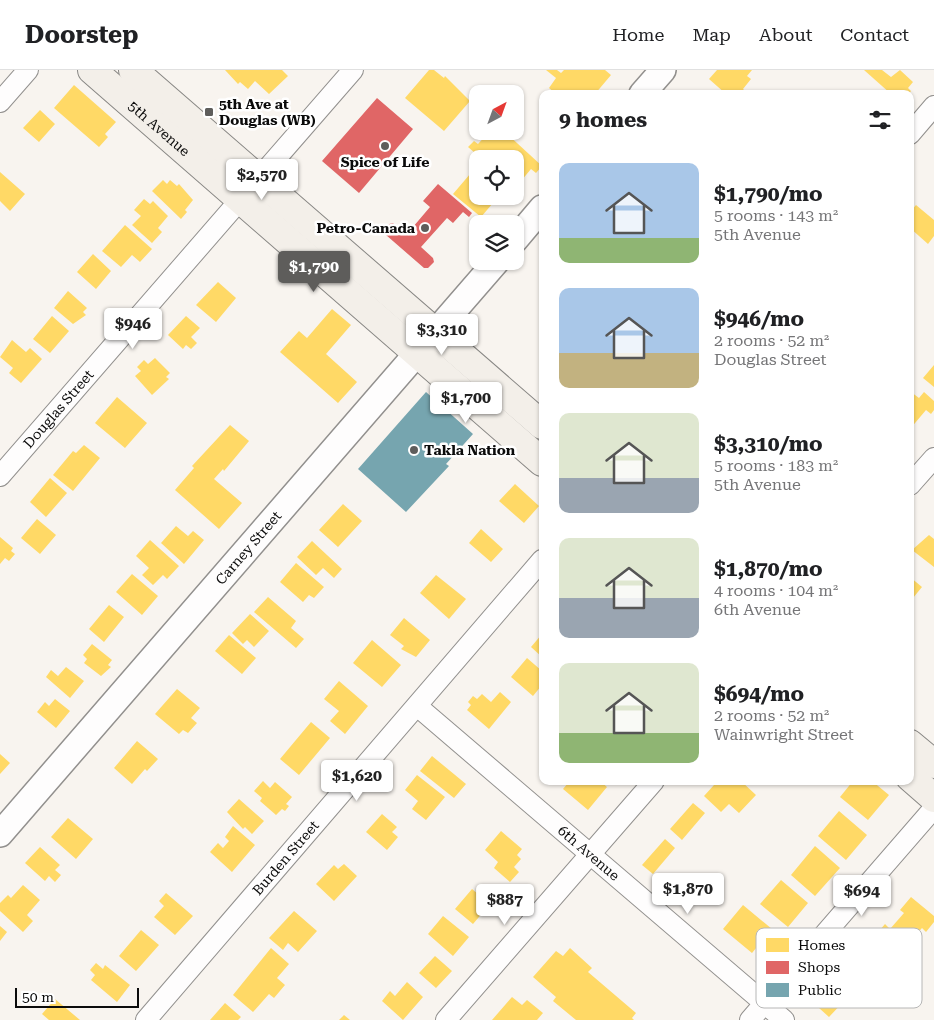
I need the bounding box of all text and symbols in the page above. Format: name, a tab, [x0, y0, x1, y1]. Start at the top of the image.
text: Doorstep	[25, 21, 138, 49]
text: Home	[612, 24, 664, 45]
text: Map	[692, 24, 731, 45]
text: About	[759, 24, 812, 45]
text: Contact	[840, 24, 909, 45]
north arrow	[469, 85, 524, 140]
map controls	[469, 85, 524, 270]
place label: 5th Ave at Douglas (WB)	[219, 96, 315, 128]
street label: 5th Avenue	[125, 98, 193, 160]
marker: 5th Ave at Douglas (WB)	[203, 106, 215, 118]
icon: filters	[866, 106, 894, 134]
text: 9 homes	[559, 108, 647, 132]
marker: Spice of Life	[379, 140, 391, 152]
button: locate	[469, 150, 524, 205]
place label: Spice of Life	[341, 154, 429, 170]
pin: $2,570	[221, 158, 303, 201]
text: $2,570	[237, 165, 287, 184]
text: $1,790/mo	[714, 182, 823, 206]
icon: home	[599, 183, 659, 243]
text: 5 rooms · 143 m²	[714, 206, 838, 225]
button: layers	[469, 215, 524, 270]
place label: Petro-Canada	[316, 220, 416, 236]
marker: Petro-Canada	[419, 222, 431, 234]
text: 5th Avenue	[714, 225, 801, 244]
pin: $1,790	[273, 250, 355, 293]
text: $1,790	[289, 257, 339, 276]
text: $946/mo	[714, 307, 804, 331]
pin: $946	[103, 308, 163, 350]
icon: home	[599, 308, 659, 368]
text: $946	[115, 314, 151, 333]
pin: $3,310	[401, 314, 483, 356]
text: $3,310	[417, 320, 467, 339]
text: 2 rooms · 52 m²	[714, 331, 829, 350]
text: Douglas Street	[714, 350, 827, 369]
street label: Douglas Street	[20, 366, 97, 451]
pin: $1,700	[425, 382, 507, 424]
text: $1,700	[441, 388, 491, 407]
text: $3,310/mo	[714, 432, 823, 456]
icon: home	[599, 433, 659, 493]
place label: Takla Nation	[424, 442, 516, 458]
marker: Takla Nation	[408, 444, 420, 456]
text: 5 rooms · 183 m²	[714, 456, 838, 475]
text: 5th Avenue	[714, 475, 801, 494]
street label: Carney Street	[212, 508, 285, 588]
text: $1,870/mo	[714, 557, 823, 581]
icon: home	[599, 558, 659, 618]
text: 4 rooms · 104 m²	[714, 581, 838, 600]
text: 6th Avenue	[714, 600, 801, 619]
text: $694/mo	[714, 682, 804, 706]
icon: home	[599, 683, 659, 743]
text: 2 rooms · 52 m²	[714, 706, 829, 725]
text: Wainwright Street	[714, 725, 854, 744]
pin: $1,620	[316, 760, 398, 802]
text: $1,620	[332, 766, 382, 785]
street label: Burden Street	[249, 817, 322, 898]
street label: 6th Avenue	[555, 822, 623, 884]
pin: $1,870	[647, 872, 729, 915]
pin: $694	[832, 874, 892, 917]
text: $1,870	[663, 879, 713, 898]
text: $694	[844, 881, 880, 900]
pin: $887	[475, 884, 535, 926]
text: $887	[487, 890, 523, 909]
legend	[756, 928, 922, 1008]
text: Homes	[798, 937, 846, 953]
text: Shops	[798, 959, 841, 975]
text: Public	[798, 982, 842, 998]
scale bar	[15, 985, 139, 1008]
text: 50 m	[22, 989, 54, 1005]

